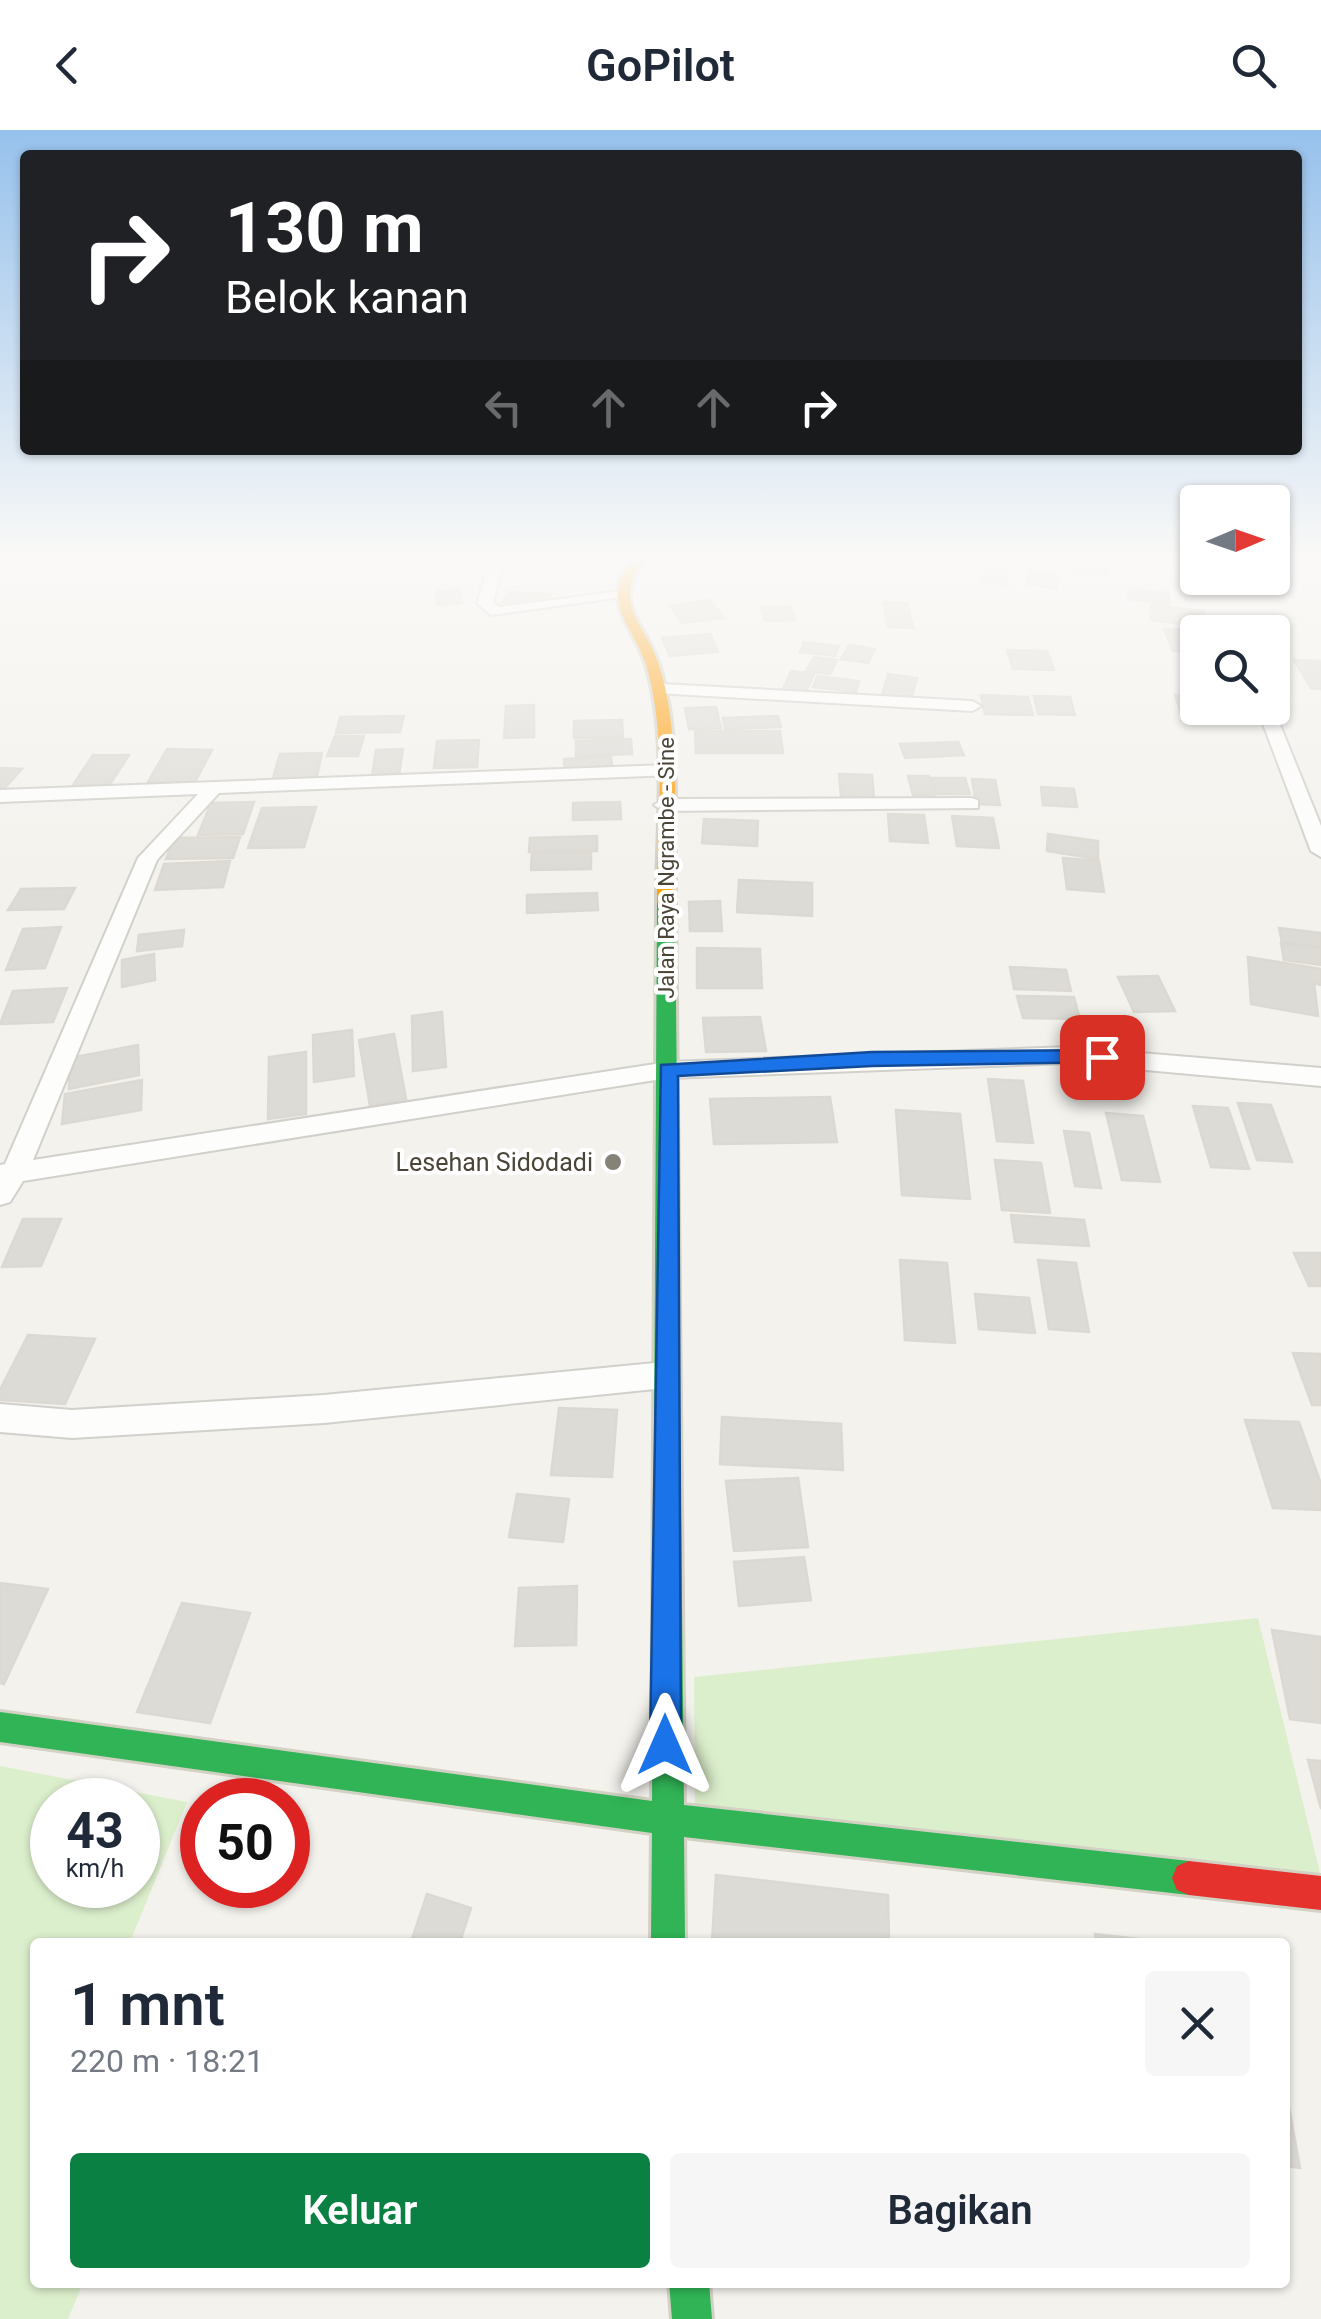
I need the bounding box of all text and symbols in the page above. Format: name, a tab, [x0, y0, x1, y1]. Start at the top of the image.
icon: back	[40, 38, 95, 93]
icon: search	[1226, 38, 1281, 93]
text: GoPilot	[586, 39, 735, 92]
text: 130 m	[225, 187, 424, 269]
icon: right	[60, 190, 190, 320]
text: Belok kanan	[225, 271, 469, 324]
icon: left	[476, 380, 531, 435]
icon: ahead	[581, 380, 636, 435]
icon: ahead	[686, 380, 741, 435]
icon: right	[791, 380, 846, 435]
north arrow	[1180, 485, 1290, 595]
map controls	[1180, 485, 1290, 725]
button: search	[1180, 615, 1290, 725]
street label: Jalan Raya Ngrambe - Sine	[654, 737, 679, 999]
pin	[1060, 1015, 1145, 1100]
icon: arrive	[1075, 1030, 1130, 1085]
place label: Lesehan Sidodadi	[396, 1148, 593, 1177]
marker: Lesehan Sidodadi	[602, 1151, 624, 1173]
position arrow	[613, 1693, 717, 1797]
speed limit sign: 50	[180, 1778, 310, 1908]
text: 43	[66, 1802, 124, 1860]
text: km/h	[66, 1854, 124, 1883]
text: 1 mnt	[70, 1969, 225, 2040]
button: close	[1145, 1971, 1250, 2076]
text: 220 m · 18:21	[70, 2042, 264, 2080]
button: Keluar	[70, 2153, 650, 2268]
button: Bagikan	[670, 2153, 1250, 2268]

